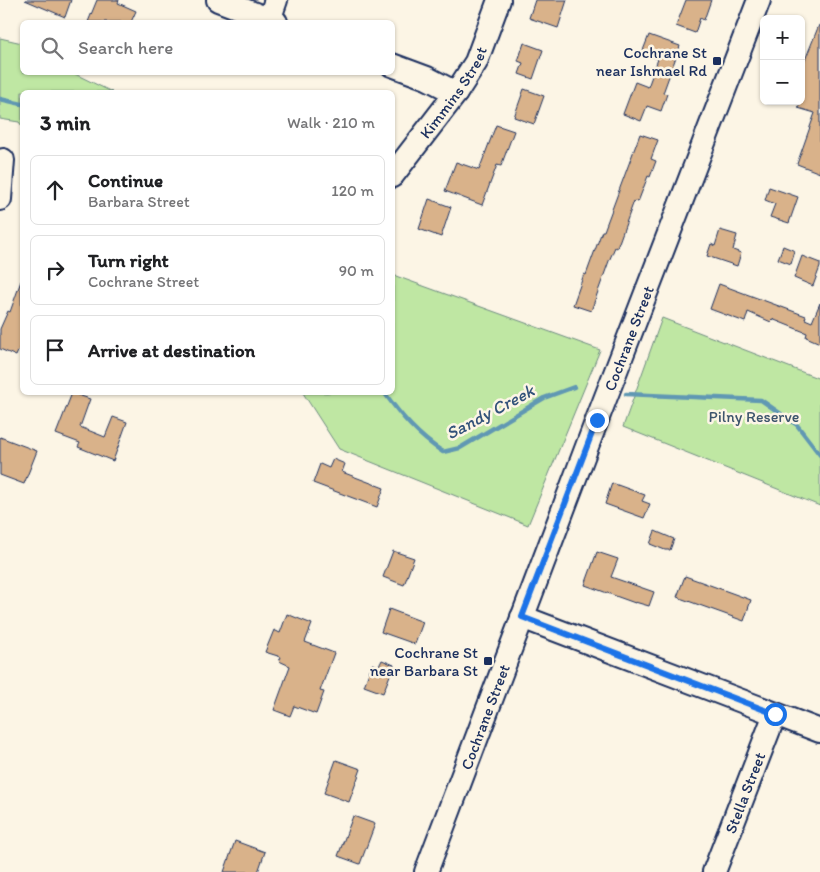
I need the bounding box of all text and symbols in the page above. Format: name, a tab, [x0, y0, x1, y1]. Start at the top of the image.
map controls	[760, 15, 805, 105]
button: +	[760, 15, 805, 60]
search box	[20, 20, 395, 75]
icon: search	[38, 34, 66, 62]
text: Search here	[78, 36, 173, 59]
place label: Cochrane St near Ishmael Rd	[596, 43, 707, 80]
street label: Kimmins Street	[416, 44, 491, 142]
marker: Cochrane St near Ishmael Rd	[711, 55, 723, 67]
button: −	[760, 60, 805, 105]
text: 3 min	[40, 110, 90, 135]
text: Walk · 210 m	[287, 113, 375, 132]
text: Continue	[88, 169, 163, 192]
icon: ahead	[41, 176, 69, 204]
text: 120 m	[331, 181, 374, 200]
text: Barbara Street	[88, 192, 190, 211]
text: Turn right	[88, 249, 169, 272]
icon: right	[41, 256, 69, 284]
text: 90 m	[339, 261, 374, 280]
text: Cochrane Street	[88, 272, 199, 291]
street label: Cochrane Street	[600, 283, 658, 394]
icon: arrive	[41, 336, 69, 364]
text: Arrive at destination	[88, 339, 255, 362]
water label: Sandy Creek	[442, 379, 540, 444]
park label: Pilny Reserve	[709, 407, 799, 426]
route end	[586, 409, 609, 432]
place label: Cochrane St near Barbara St	[370, 643, 478, 680]
marker: Cochrane St near Barbara St	[482, 655, 494, 667]
street label: Cochrane Street	[457, 661, 514, 772]
route start	[764, 703, 787, 726]
street label: Stella Street	[721, 749, 769, 836]

